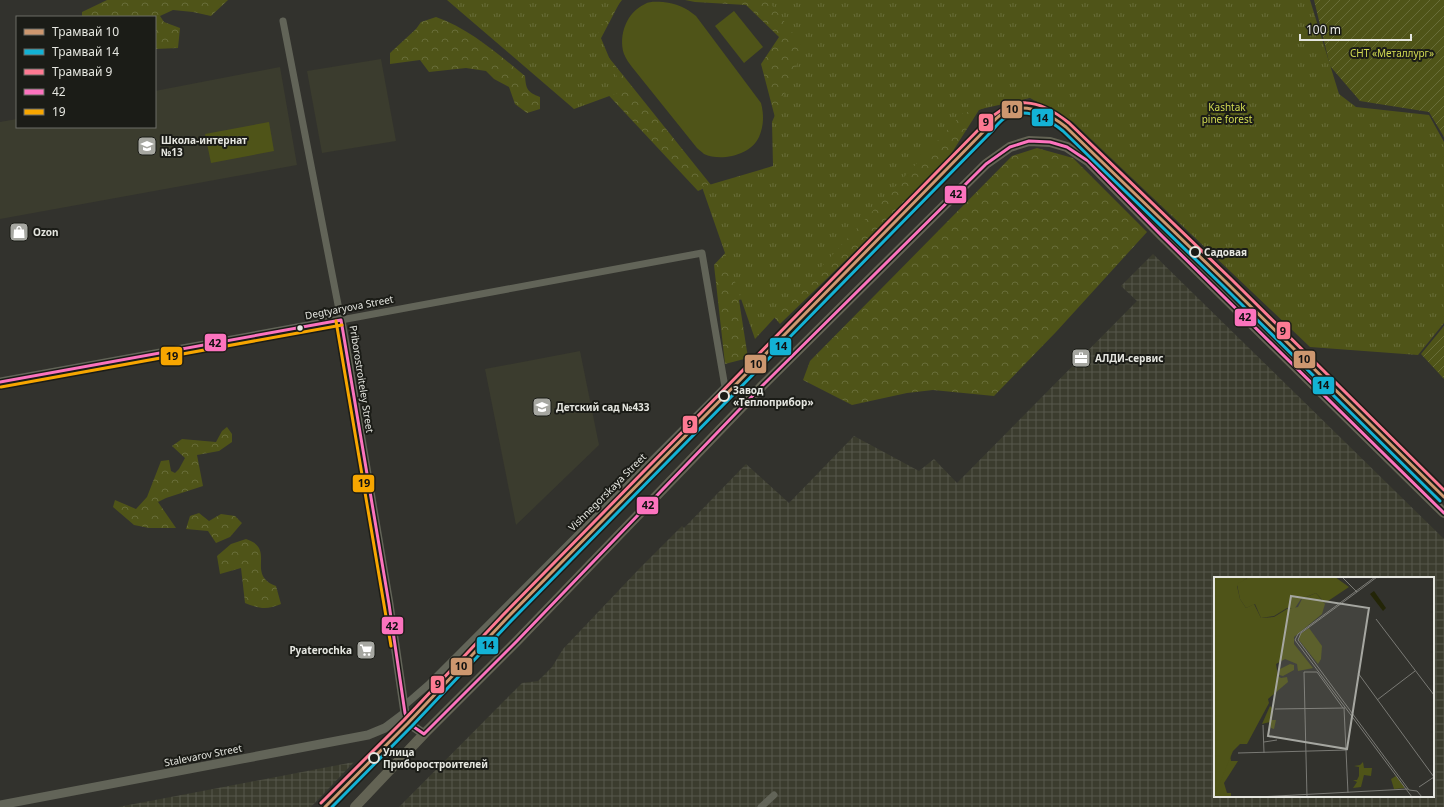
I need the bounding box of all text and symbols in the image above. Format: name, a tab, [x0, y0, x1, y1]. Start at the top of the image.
legend	[16, 16, 156, 128]
scale bar	[1300, 16, 1411, 42]
text: 100 m	[1306, 21, 1341, 38]
text: Трамвай 10	[52, 23, 119, 40]
text: Трамвай 14	[52, 43, 119, 60]
park label: СНТ «Металлург»	[1350, 46, 1434, 60]
text: Трамвай 9	[52, 63, 113, 80]
text: 42	[52, 83, 66, 100]
line badge: 10	[1001, 100, 1023, 119]
park label: Kashtak pine forest	[1202, 100, 1253, 126]
text: 10	[1006, 101, 1018, 116]
text: 19	[52, 103, 66, 120]
line badge: 14	[1031, 108, 1054, 127]
text: 14	[1036, 110, 1049, 125]
line badge: 9	[978, 113, 994, 132]
text: 9	[983, 114, 989, 129]
place label: Школа-интернат №13	[161, 133, 247, 159]
school or university icon: Школа-интернат №13	[136, 135, 158, 157]
line badge: 42	[944, 185, 967, 204]
text: 42	[950, 186, 962, 201]
shop icon: Ozon	[8, 221, 30, 243]
place label: Ozon	[33, 225, 59, 239]
place label: Садовая	[1204, 245, 1247, 259]
marker: Садовая	[1189, 246, 1201, 258]
street label: Degtyaryova Street	[304, 291, 395, 322]
line badge: 42	[1234, 308, 1257, 327]
text: 42	[1239, 309, 1251, 324]
line badge: 9	[1276, 321, 1291, 340]
unlabelled marker	[295, 323, 305, 333]
text: 9	[1280, 323, 1286, 338]
street label: Priborostroiteley Street	[347, 324, 377, 434]
line badge: 42	[204, 333, 227, 352]
text: 42	[209, 335, 221, 350]
line badge: 14	[769, 337, 792, 356]
text: 14	[775, 338, 788, 353]
line badge: 19	[160, 346, 183, 366]
office icon: АЛДИ-сервис	[1070, 347, 1092, 369]
text: 19	[166, 348, 178, 363]
line badge: 10	[1293, 350, 1316, 369]
place label: АЛДИ-сервис	[1095, 351, 1163, 365]
text: 10	[1298, 351, 1310, 366]
line badge: 10	[744, 354, 767, 374]
text: 10	[750, 356, 762, 371]
line badge: 14	[1312, 376, 1335, 395]
text: 14	[1317, 377, 1330, 392]
place label: Завод «Теплоприбор»	[733, 383, 814, 409]
marker: Завод «Теплоприбор»	[718, 390, 730, 402]
school or university icon: Детский сад №433	[531, 396, 553, 418]
place label: Детский сад №433	[556, 400, 650, 414]
line badge: 9	[682, 415, 698, 434]
text: 9	[687, 416, 693, 431]
street label: Vishnegorskaya Street	[565, 450, 649, 534]
line badge: 19	[352, 474, 375, 493]
text: 19	[358, 475, 370, 490]
line badge: 42	[636, 496, 659, 515]
text: 42	[642, 497, 654, 512]
inset map	[1214, 577, 1434, 797]
line badge: 42	[381, 616, 404, 635]
text: 42	[386, 618, 398, 633]
line badge: 14	[476, 636, 499, 655]
text: 14	[482, 637, 495, 652]
supermarket icon: Pyaterochka	[355, 639, 377, 661]
place label: Pyaterochka	[289, 643, 352, 657]
line badge: 10	[450, 657, 473, 676]
text: 10	[455, 658, 467, 673]
line badge: 9	[430, 675, 445, 694]
text: 9	[435, 676, 441, 691]
street label: Stalevarov Street	[163, 741, 243, 769]
place label: Улица Приборостроителей	[383, 745, 488, 771]
marker: Улица Приборостроителей	[368, 752, 380, 764]

